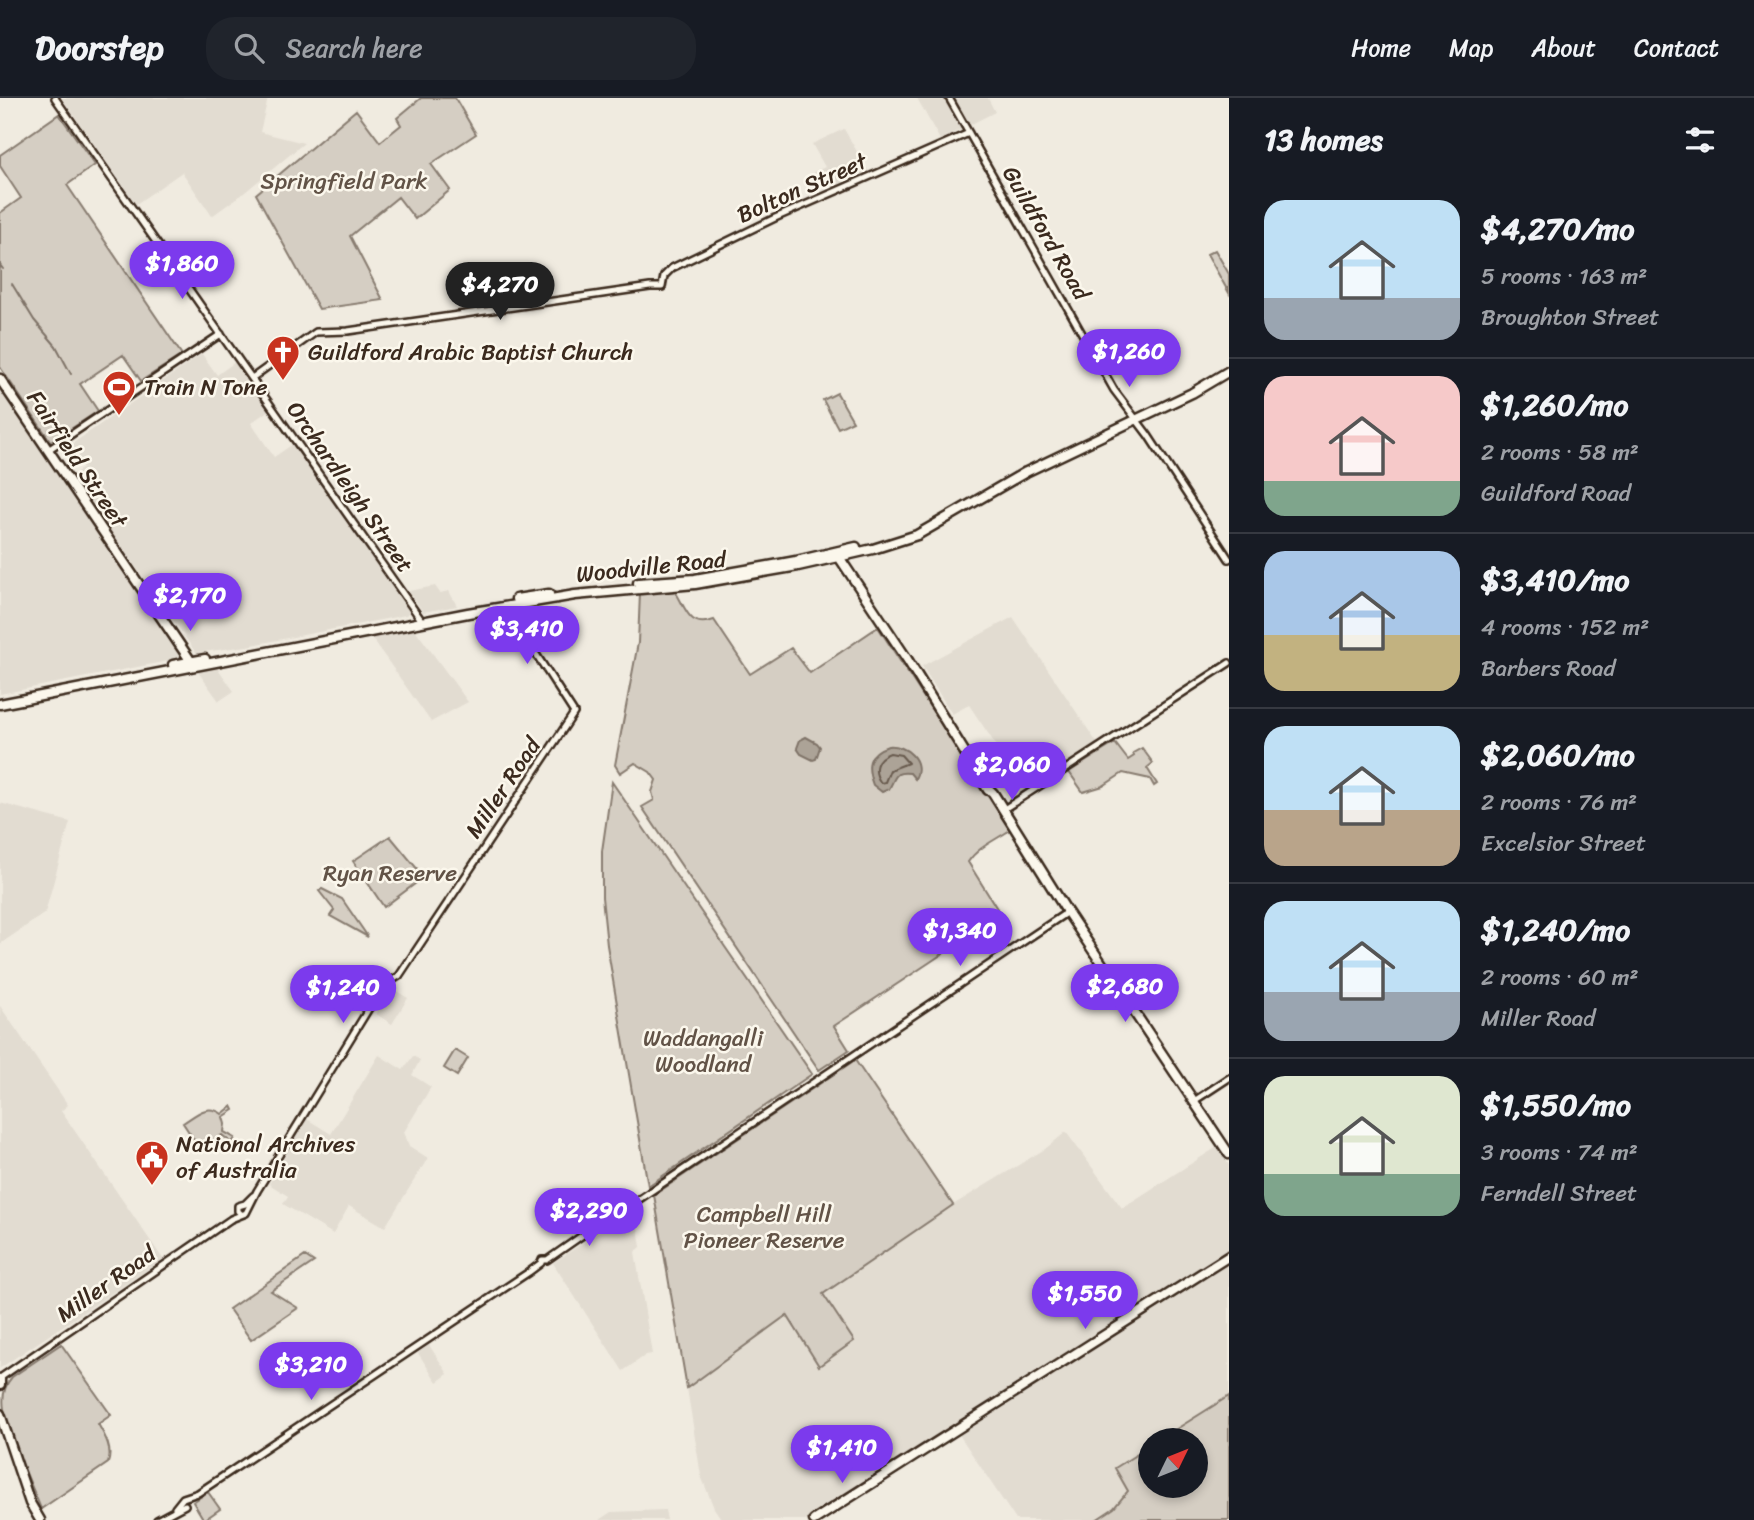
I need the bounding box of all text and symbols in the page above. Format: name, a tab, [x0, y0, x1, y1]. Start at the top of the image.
search box	[206, 17, 696, 80]
text: Doorstep	[35, 19, 164, 77]
text: Search here	[286, 25, 423, 71]
text: Home	[1351, 27, 1411, 69]
text: Map	[1449, 27, 1493, 69]
text: About	[1531, 27, 1596, 69]
text: Contact	[1634, 27, 1719, 69]
icon: search	[230, 29, 268, 67]
text: 13 homes	[1264, 113, 1383, 167]
icon: filters	[1681, 121, 1719, 159]
street label: Bolton Street	[730, 140, 875, 235]
street label: Guildford Road	[991, 158, 1102, 310]
park label: Springfield Park	[260, 161, 428, 202]
text: $4,270/mo	[1481, 202, 1635, 256]
icon: home	[1320, 228, 1404, 312]
pin: $1,860	[125, 242, 239, 301]
text: $1,860	[145, 243, 219, 284]
text: 5 rooms · 163 m²	[1481, 256, 1647, 297]
pin: $4,270	[443, 262, 557, 322]
text: $4,270	[462, 264, 538, 305]
text: Broughton Street	[1481, 297, 1659, 338]
pin: $1,260	[1072, 330, 1186, 389]
text: $1,260	[1093, 331, 1165, 372]
place label: Guildford Arabic Baptist Church	[308, 332, 633, 373]
church icon: Guildford Arabic Baptist Church	[264, 333, 302, 382]
place label: Train N Tone	[144, 367, 268, 408]
sports icon: Train N Tone	[100, 368, 138, 417]
text: $1,260/mo	[1481, 378, 1629, 432]
street label: Fairfield Street	[15, 381, 140, 538]
street label: Orchardleigh Street	[275, 392, 425, 582]
icon: home	[1320, 404, 1404, 488]
text: 2 rooms · 58 m²	[1481, 432, 1639, 473]
text: Guildford Road	[1481, 473, 1631, 514]
street label: Woodville Road	[574, 539, 730, 595]
text: $3,410/mo	[1481, 553, 1629, 607]
pin: $2,170	[133, 574, 247, 633]
text: $2,170	[154, 575, 226, 616]
icon: home	[1320, 579, 1404, 663]
pin: $3,410	[470, 606, 584, 666]
text: 4 rooms · 152 m²	[1481, 607, 1649, 648]
text: $3,410	[490, 608, 564, 649]
text: Barbers Road	[1481, 648, 1616, 689]
street label: Miller Road	[454, 728, 553, 847]
text: $2,060/mo	[1481, 728, 1635, 782]
pin: $2,060	[955, 742, 1069, 802]
text: $2,060	[973, 744, 1051, 785]
icon: home	[1320, 754, 1404, 838]
text: 2 rooms · 76 m²	[1481, 782, 1637, 823]
text: Excelsior Street	[1481, 823, 1646, 864]
park label: Ryan Reserve	[323, 853, 457, 894]
text: $1,240/mo	[1481, 903, 1630, 957]
pin: $1,340	[903, 908, 1017, 968]
text: $1,340	[923, 910, 997, 951]
icon: home	[1320, 929, 1404, 1013]
text: 2 rooms · 60 m²	[1481, 957, 1639, 998]
pin: $2,680	[1068, 964, 1182, 1024]
pin: $1,240	[286, 965, 400, 1025]
text: $2,680	[1087, 966, 1163, 1007]
text: $1,240	[306, 967, 380, 1008]
text: Miller Road	[1481, 998, 1595, 1039]
park label: Waddangalli Woodland	[643, 1018, 764, 1085]
text: $1,550/mo	[1481, 1078, 1631, 1132]
icon: home	[1320, 1104, 1404, 1188]
place label: National Archives of Australia	[176, 1124, 356, 1191]
text: 3 rooms · 74 m²	[1481, 1132, 1638, 1173]
public building icon: National Archives of Australia	[133, 1138, 171, 1187]
text: Ferndell Street	[1481, 1173, 1637, 1214]
pin: $2,290	[532, 1188, 646, 1248]
text: $2,290	[551, 1190, 627, 1231]
park label: Campbell Hill Pioneer Reserve	[684, 1194, 845, 1261]
street label: Miller Road	[47, 1233, 166, 1334]
pin: $1,550	[1028, 1272, 1142, 1331]
text: $1,550	[1048, 1273, 1122, 1314]
pin: $3,210	[254, 1342, 368, 1402]
text: $3,210	[275, 1344, 347, 1385]
pin: $1,410	[785, 1426, 899, 1485]
text: $1,410	[807, 1427, 877, 1468]
north arrow	[1138, 1428, 1208, 1498]
map controls	[1138, 1428, 1208, 1498]

